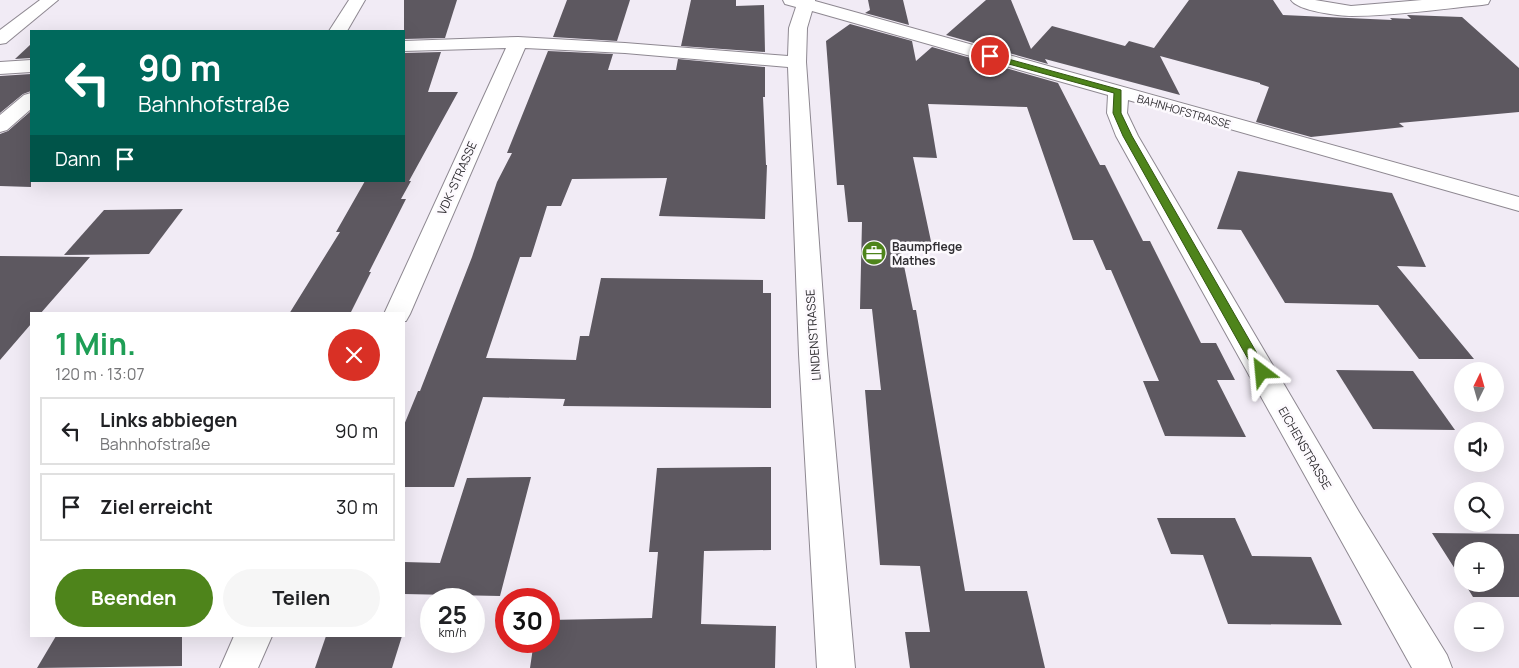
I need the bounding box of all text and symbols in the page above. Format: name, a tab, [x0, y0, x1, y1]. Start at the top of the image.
pin	[969, 35, 1011, 77]
icon: arrive	[976, 42, 1004, 70]
text: 90 m	[138, 44, 221, 92]
icon: left	[55, 50, 120, 115]
text: Bahnhofstraße	[138, 89, 290, 119]
street label: BAHNHOFSTRASSE	[1135, 90, 1233, 132]
street label: VDK-STRASSE	[433, 138, 481, 217]
icon: arrive	[111, 145, 139, 173]
text: Dann	[55, 146, 101, 172]
place label: Baumpflege Mathes	[892, 238, 962, 269]
office icon: Baumpflege Mathes	[861, 240, 887, 266]
street label: LINDENSTRASSE	[801, 289, 825, 381]
text: 1 Min.	[55, 323, 136, 364]
button: close	[328, 329, 380, 381]
position arrow	[1235, 345, 1287, 397]
north arrow	[1454, 362, 1504, 412]
map controls	[1454, 362, 1504, 652]
text: 120 m · 13:07	[55, 363, 145, 385]
street label: EICHENSTRASSE	[1274, 404, 1336, 493]
text: Links abbiegen	[100, 407, 237, 433]
icon: left	[57, 417, 85, 445]
text: 90 m	[335, 418, 378, 444]
button: sound	[1454, 422, 1504, 472]
text: Bahnhofstraße	[100, 433, 210, 455]
button: search	[1454, 482, 1504, 532]
icon: arrive	[57, 493, 85, 521]
text: Ziel erreicht	[100, 494, 213, 520]
text: 30 m	[336, 494, 378, 520]
button: +	[1454, 542, 1504, 592]
button: Beenden	[55, 569, 213, 627]
button: Teilen	[223, 569, 380, 627]
speed limit sign: 30	[495, 588, 560, 653]
text: 25	[438, 597, 467, 632]
button: −	[1454, 602, 1504, 652]
text: km/h	[439, 624, 466, 641]

